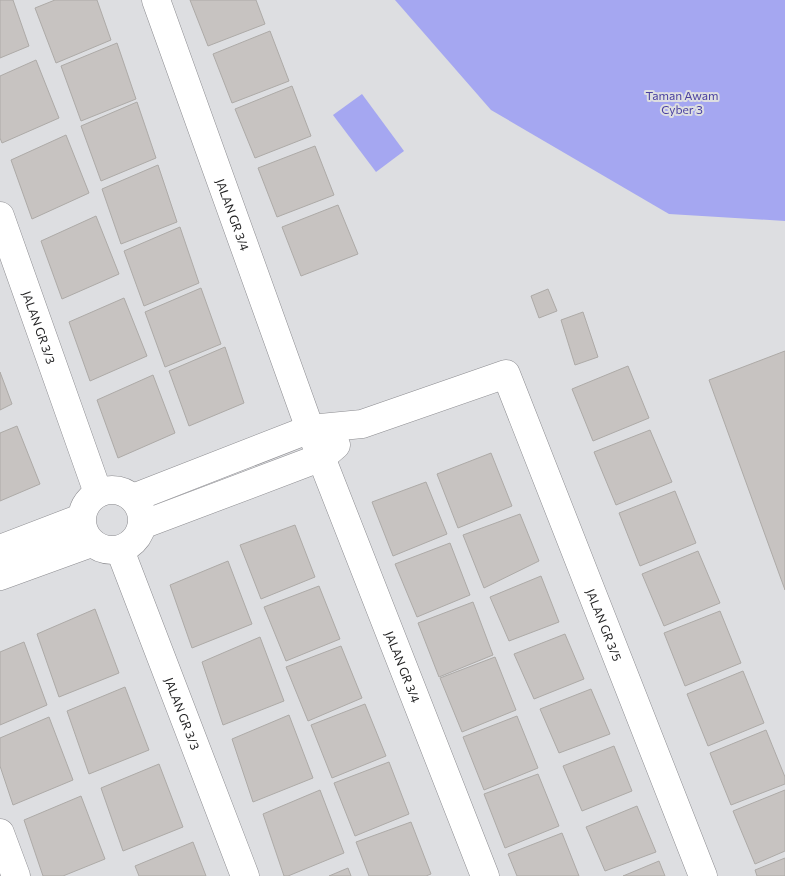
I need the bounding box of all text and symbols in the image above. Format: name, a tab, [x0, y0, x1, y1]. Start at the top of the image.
park label: Taman Awam Cyber 3	[646, 88, 718, 116]
street label: JALAN GR 3/4	[213, 177, 252, 253]
street label: JALAN GR 3/3	[19, 289, 59, 366]
street label: JALAN GR 3/5	[583, 587, 625, 663]
street label: JALAN GR 3/4	[382, 629, 423, 704]
street label: JALAN GR 3/3	[162, 675, 203, 752]

